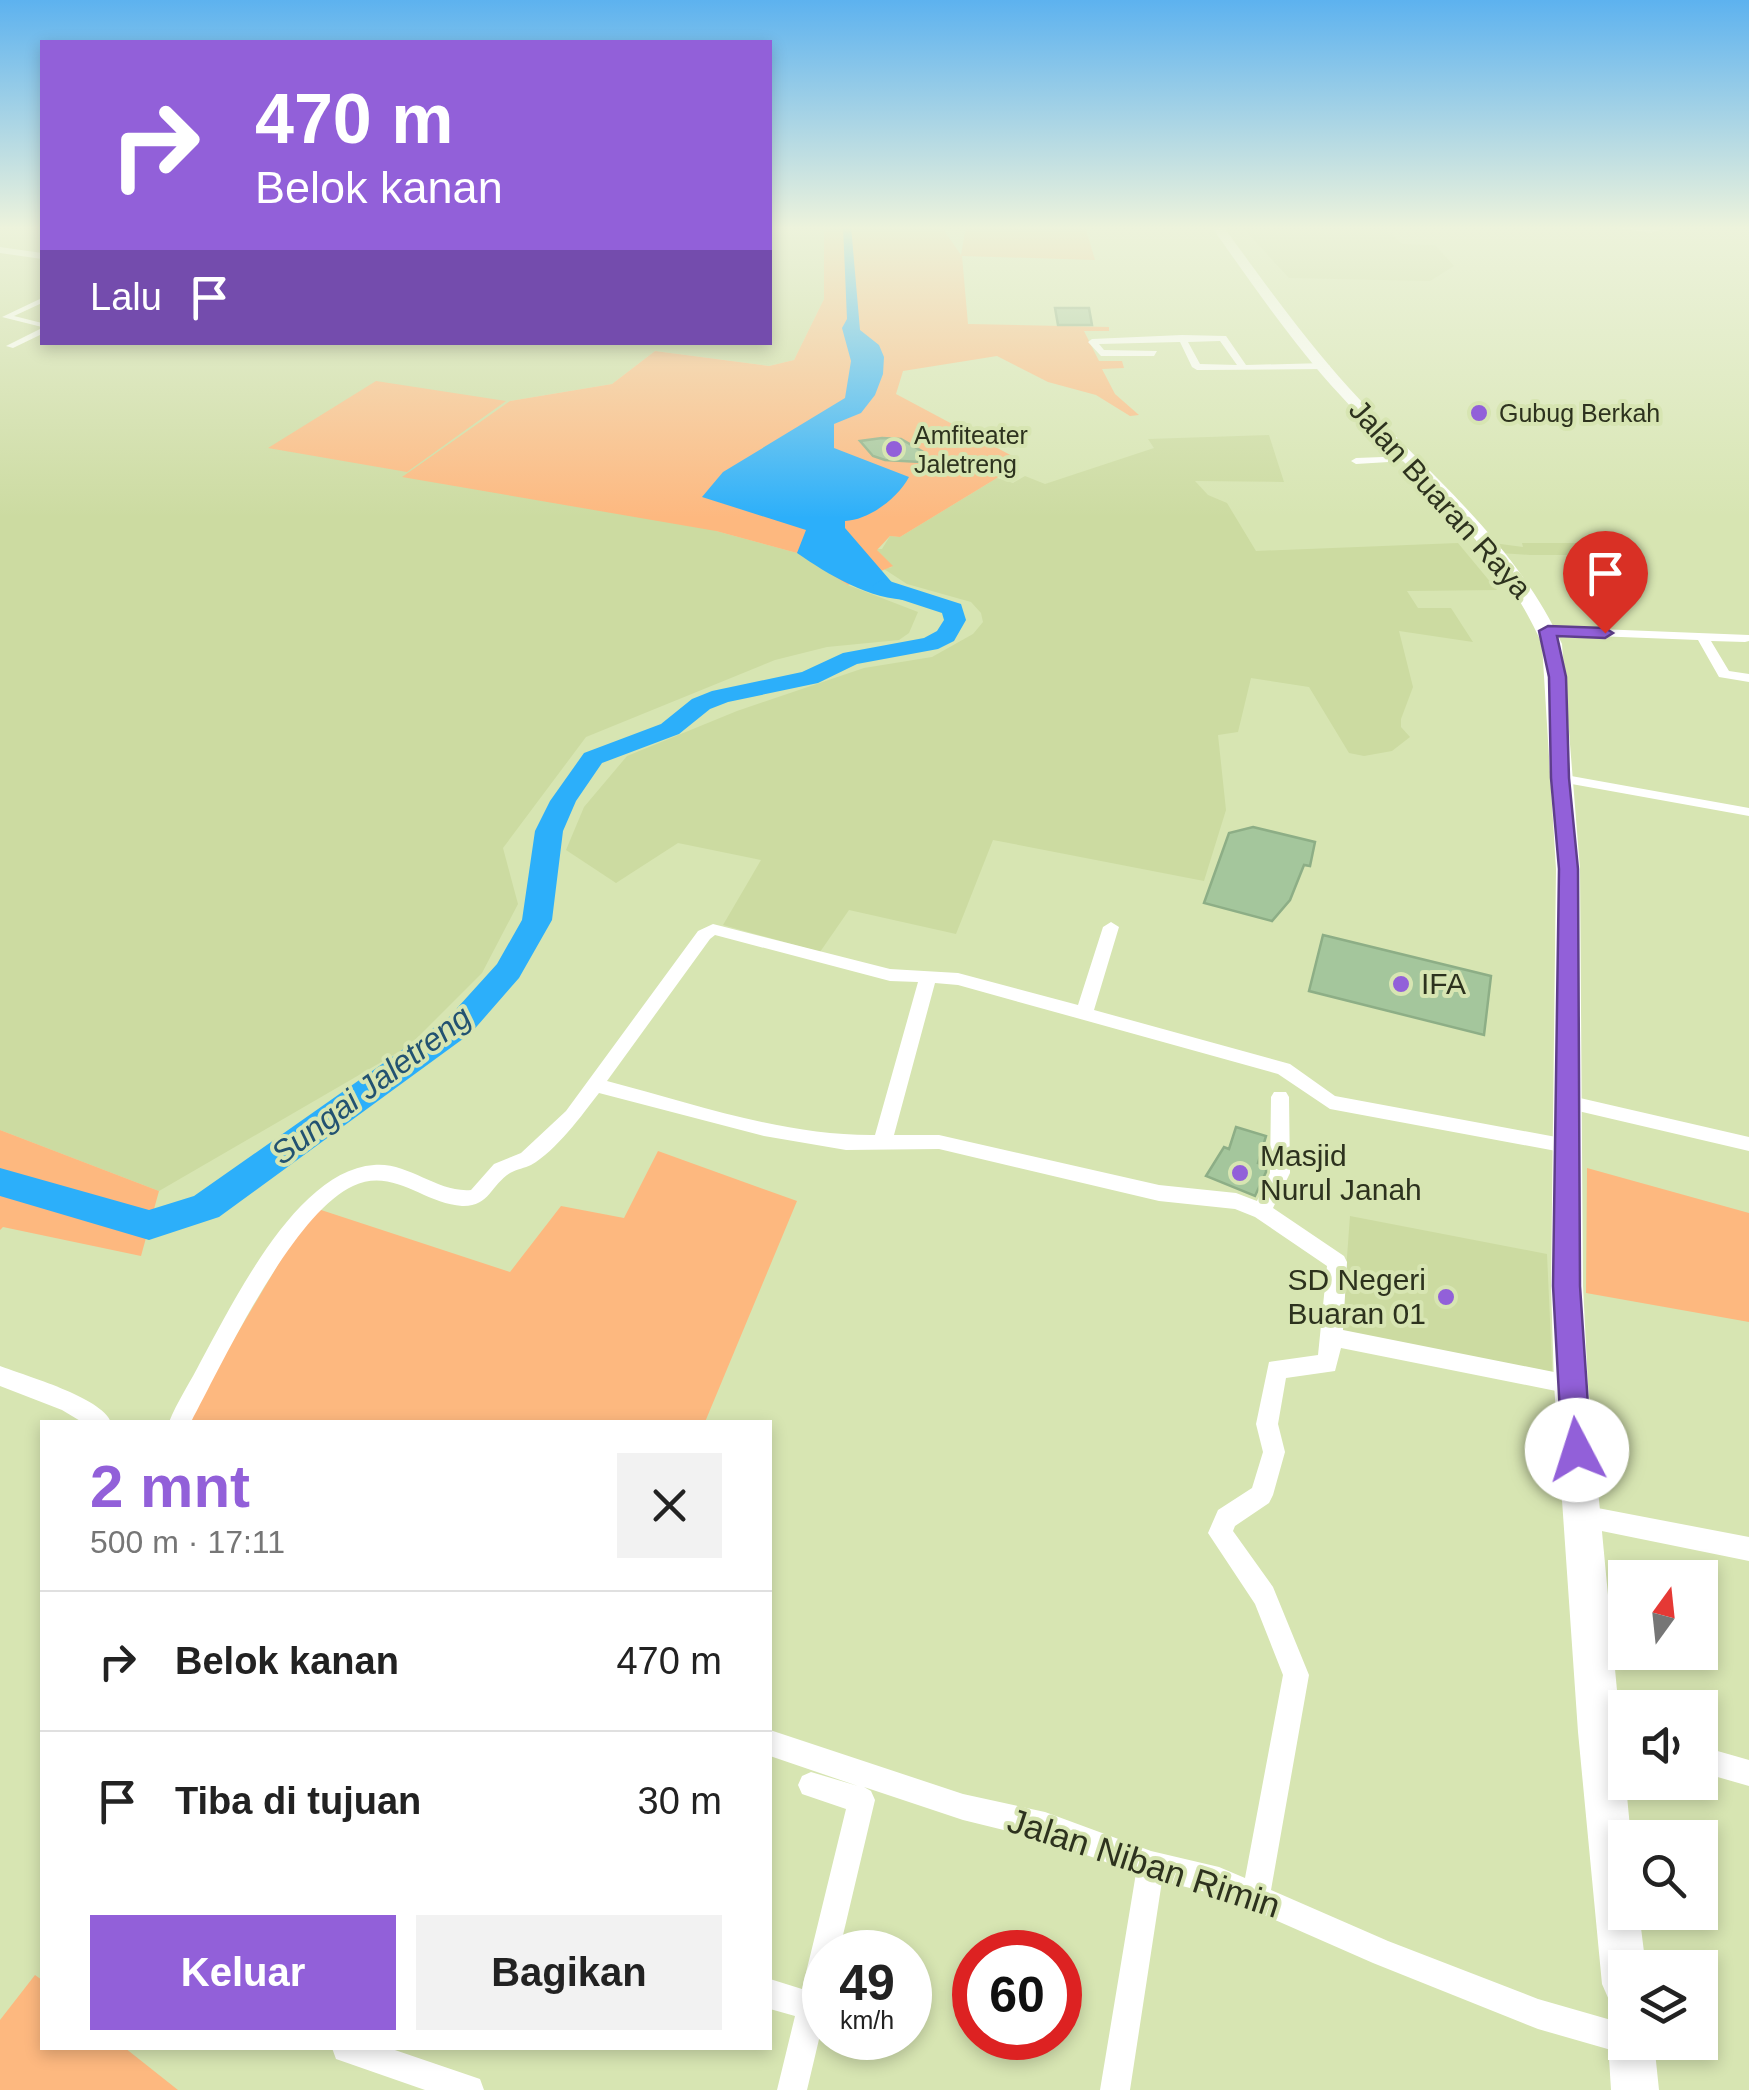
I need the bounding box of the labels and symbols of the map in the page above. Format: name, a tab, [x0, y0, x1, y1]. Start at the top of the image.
street label: Jalan Buaran Raya	[1343, 393, 1538, 605]
place label: Gubug Berkah	[1499, 399, 1660, 427]
marker: Gubug Berkah	[1468, 402, 1490, 424]
place label: Amfiteater Jaletreng	[914, 421, 1028, 478]
marker: Amfiteater Jaletreng	[883, 438, 905, 460]
pin	[1563, 531, 1648, 634]
place label: IFA	[1421, 967, 1466, 1000]
marker: IFA	[1390, 973, 1412, 995]
water label: Sungai Jaletreng	[264, 998, 478, 1172]
place label: Masjid Nurul Janah	[1260, 1139, 1422, 1206]
marker: Masjid Nurul Janah	[1229, 1162, 1251, 1184]
place label: SD Negeri Buaran 01	[1288, 1263, 1426, 1330]
marker: SD Negeri Buaran 01	[1435, 1286, 1457, 1308]
position arrow	[1525, 1398, 1629, 1502]
north arrow	[1608, 1560, 1718, 1670]
street label: Jalan Niban Rimin	[1003, 1800, 1285, 1925]
speed limit sign: 60	[952, 1930, 1082, 2060]

